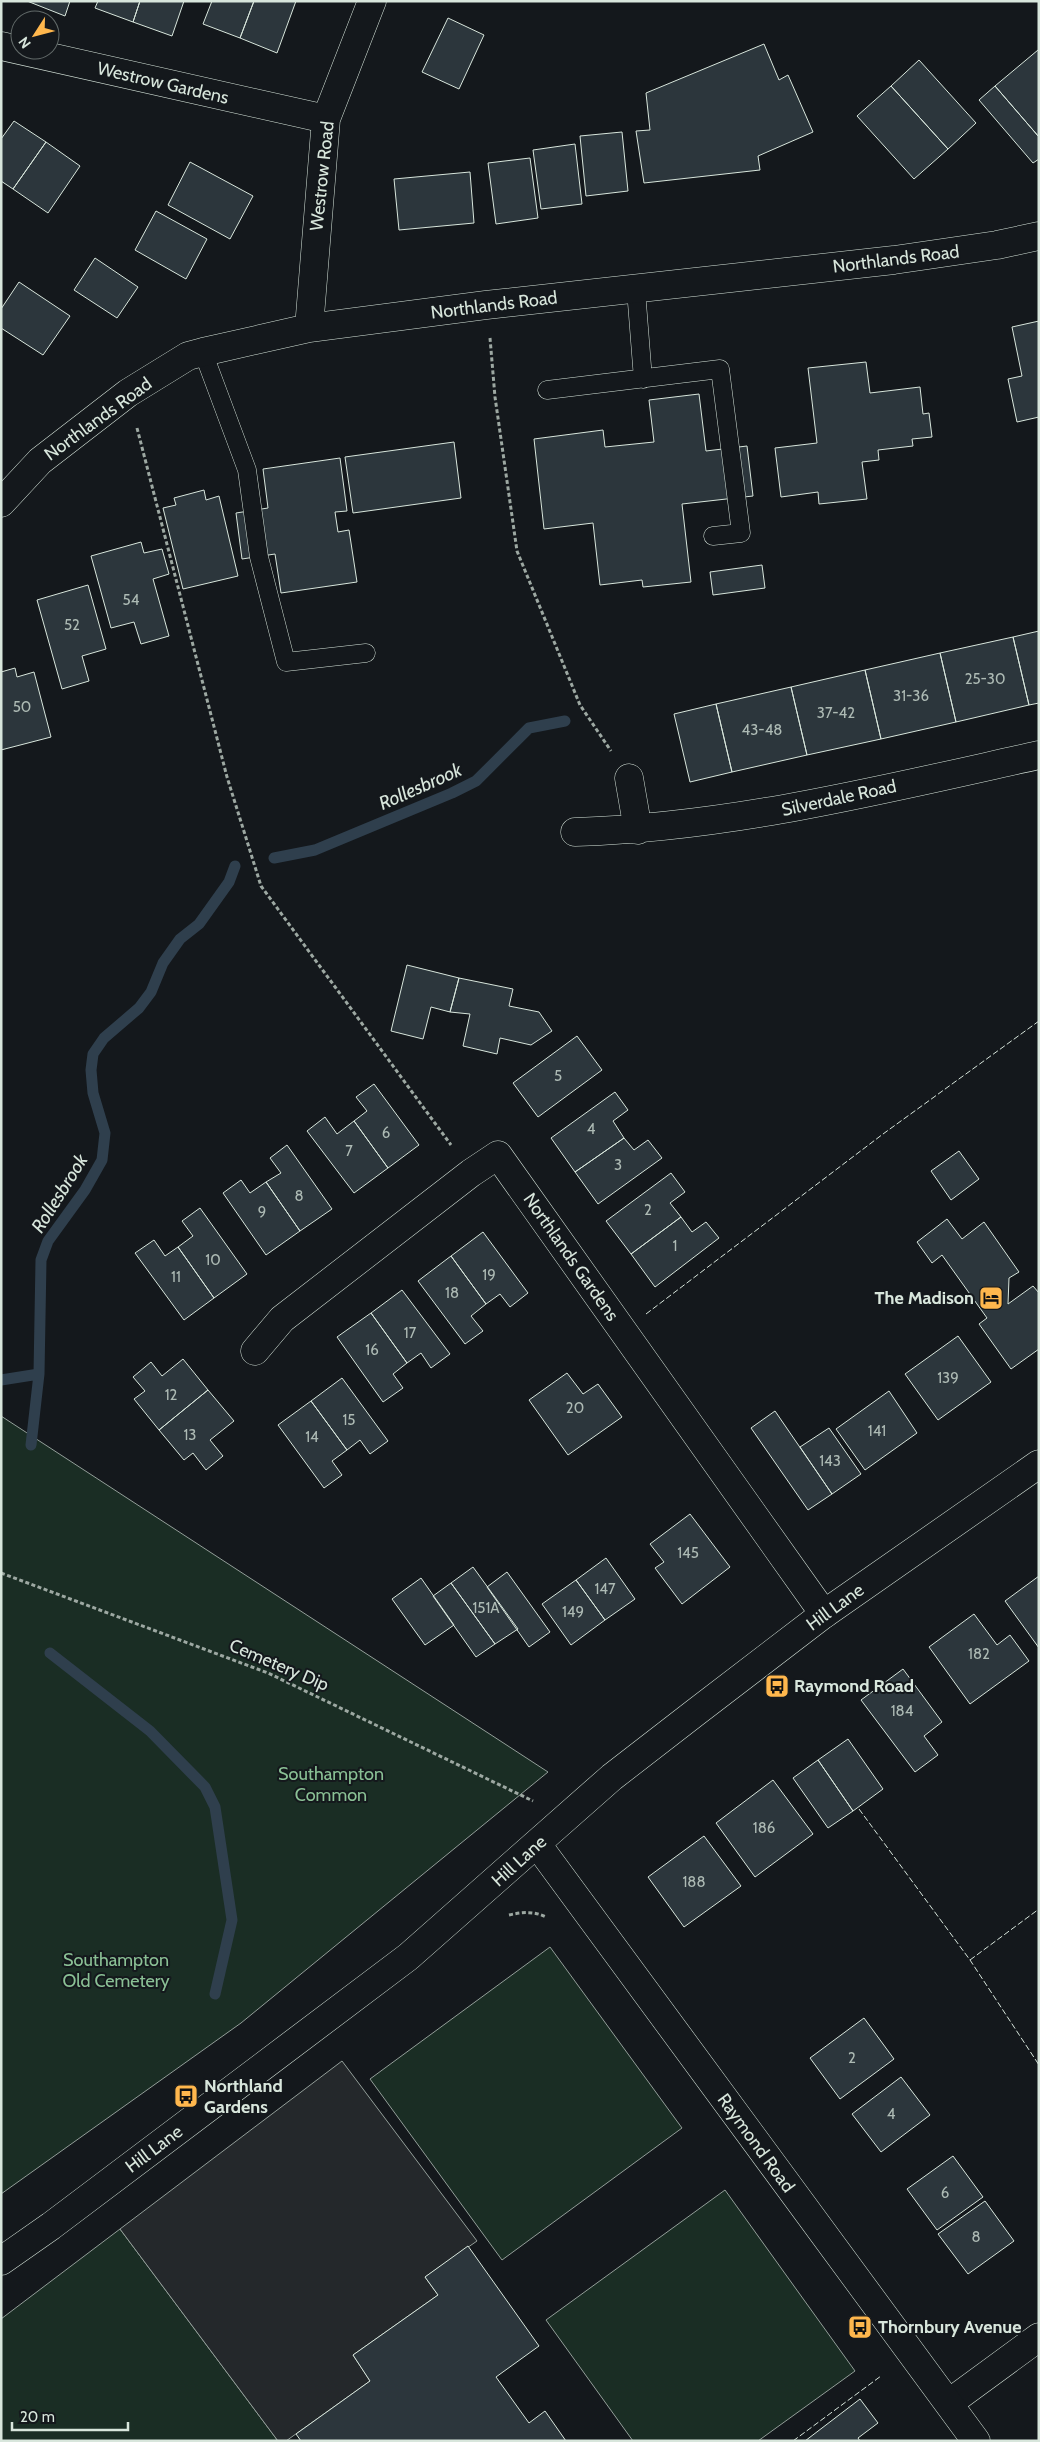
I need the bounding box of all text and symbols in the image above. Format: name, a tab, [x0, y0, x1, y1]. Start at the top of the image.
north arrow	[10, 10, 60, 60]
text: N	[14, 33, 35, 52]
street label: Westrow Gardens	[95, 57, 231, 109]
street label: Westrow Road	[305, 120, 339, 232]
street label: Northlands Road	[831, 240, 961, 278]
street label: Northlands Road	[429, 286, 559, 324]
street label: Northlands Road	[40, 373, 156, 465]
house number: 54	[123, 591, 140, 609]
house number: 52	[64, 616, 80, 634]
house number: 25-30	[965, 670, 1005, 688]
house number: 31-36	[893, 687, 929, 705]
house number: 50	[13, 698, 31, 716]
house number: 37-42	[817, 704, 855, 722]
house number: 43-48	[742, 721, 782, 739]
water label: Rollesbrook	[375, 758, 466, 815]
street label: Silverdale Road	[780, 775, 898, 821]
house number: 5	[554, 1067, 562, 1085]
house number: 4	[587, 1120, 596, 1138]
house number: 6	[382, 1124, 390, 1142]
house number: 7	[345, 1142, 353, 1160]
water label: Rollesbrook	[26, 1149, 93, 1237]
house number: 3	[614, 1156, 622, 1174]
house number: 8	[294, 1187, 304, 1205]
street label: Northlands Gardens	[519, 1189, 623, 1325]
house number: 2	[644, 1201, 652, 1219]
house number: 9	[258, 1203, 266, 1221]
house number: 1	[673, 1237, 677, 1255]
house number: 10	[205, 1251, 221, 1269]
house number: 19	[482, 1266, 496, 1284]
house number: 11	[171, 1268, 181, 1286]
house number: 18	[445, 1284, 459, 1302]
hotel icon: The Madison	[978, 1285, 1004, 1311]
place label: The Madison	[875, 1287, 974, 1309]
house number: 17	[404, 1324, 417, 1342]
house number: 16	[365, 1341, 379, 1359]
house number: 139	[937, 1369, 959, 1387]
house number: 12	[165, 1386, 178, 1404]
house number: 20	[566, 1399, 584, 1417]
house number: 15	[342, 1411, 356, 1429]
house number: 141	[868, 1422, 886, 1440]
house number: 13	[183, 1426, 197, 1444]
house number: 14	[305, 1428, 319, 1446]
house number: 143	[819, 1452, 841, 1470]
house number: 145	[677, 1544, 699, 1562]
street label: Hill Lane	[802, 1579, 868, 1635]
house number: 147	[594, 1580, 616, 1598]
house number: 151A	[472, 1599, 500, 1617]
house number: 149	[562, 1603, 584, 1621]
street label: Cemetery Dip	[226, 1634, 332, 1696]
house number: 182	[968, 1645, 990, 1663]
bus stop icon: Raymond Road	[764, 1673, 790, 1699]
place label: Raymond Road	[794, 1675, 914, 1697]
house number: 184	[891, 1702, 914, 1720]
park label: Southampton Common	[278, 1763, 384, 1806]
house number: 186	[753, 1819, 775, 1837]
street label: Hill Lane	[487, 1831, 551, 1891]
house number: 188	[682, 1873, 706, 1891]
park label: Southampton Old Cemetery	[63, 1949, 170, 1992]
house number: 2	[848, 2049, 856, 2067]
place label: Northland Gardens	[204, 2075, 283, 2118]
bus stop icon: Northland Gardens	[173, 2083, 199, 2109]
street label: Raymond Road	[713, 2089, 799, 2197]
house number: 4	[887, 2105, 896, 2123]
street label: Hill Lane	[121, 2120, 187, 2178]
house number: 6	[941, 2184, 949, 2202]
house number: 8	[971, 2228, 981, 2246]
bus stop icon: Thornbury Avenue	[847, 2314, 873, 2340]
place label: Thornbury Avenue	[878, 2316, 1022, 2338]
scale bar	[12, 2400, 129, 2432]
text: 20 m	[20, 2408, 55, 2426]

